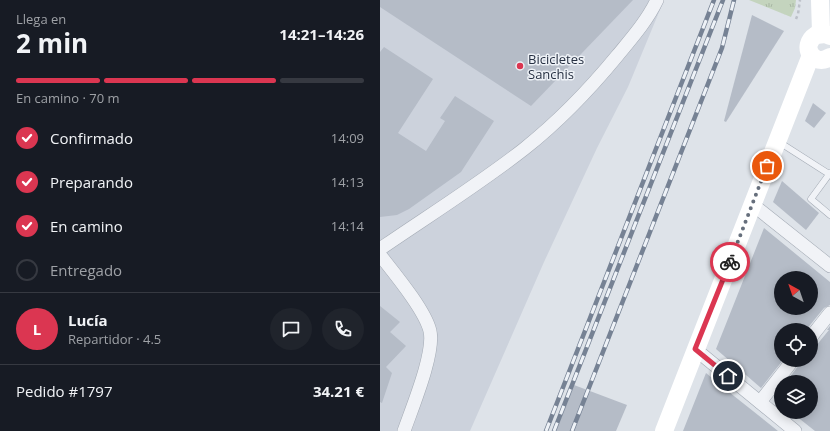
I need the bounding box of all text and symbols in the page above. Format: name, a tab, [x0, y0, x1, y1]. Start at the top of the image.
text: Llega en	[16, 10, 66, 28]
text: 14:21–14:26	[279, 24, 364, 44]
text: 2 min	[16, 25, 88, 61]
place label: Bicicletes Sanchis	[528, 50, 584, 83]
marker: Bicicletes Sanchis	[515, 61, 525, 71]
text: En camino · 70 m	[16, 89, 120, 107]
icon: check	[16, 127, 38, 149]
text: Confirmado	[50, 128, 133, 148]
text: 14:09	[331, 129, 364, 147]
pin	[750, 149, 784, 183]
icon: bag	[756, 155, 778, 177]
icon: check	[16, 171, 38, 193]
text: Preparando	[50, 172, 133, 192]
text: 14:13	[331, 173, 364, 191]
icon: check	[16, 215, 38, 237]
text: En camino	[50, 216, 123, 236]
text: 14:14	[331, 217, 364, 235]
courier	[710, 242, 750, 282]
icon: bike	[719, 251, 741, 273]
text: Entregado	[50, 260, 122, 280]
north arrow	[774, 271, 818, 315]
map controls	[774, 271, 818, 419]
button: chat	[270, 308, 312, 350]
button: phone	[322, 308, 364, 350]
text: Lucía	[68, 310, 108, 330]
text: L	[33, 319, 41, 339]
button: locate	[774, 323, 818, 367]
text: Repartidor · 4.5	[68, 330, 161, 348]
pin	[711, 359, 745, 393]
icon: home	[717, 365, 739, 387]
button: layers	[774, 375, 818, 419]
text: Pedido #1797	[16, 381, 113, 401]
text: 34.21 €	[313, 381, 364, 401]

